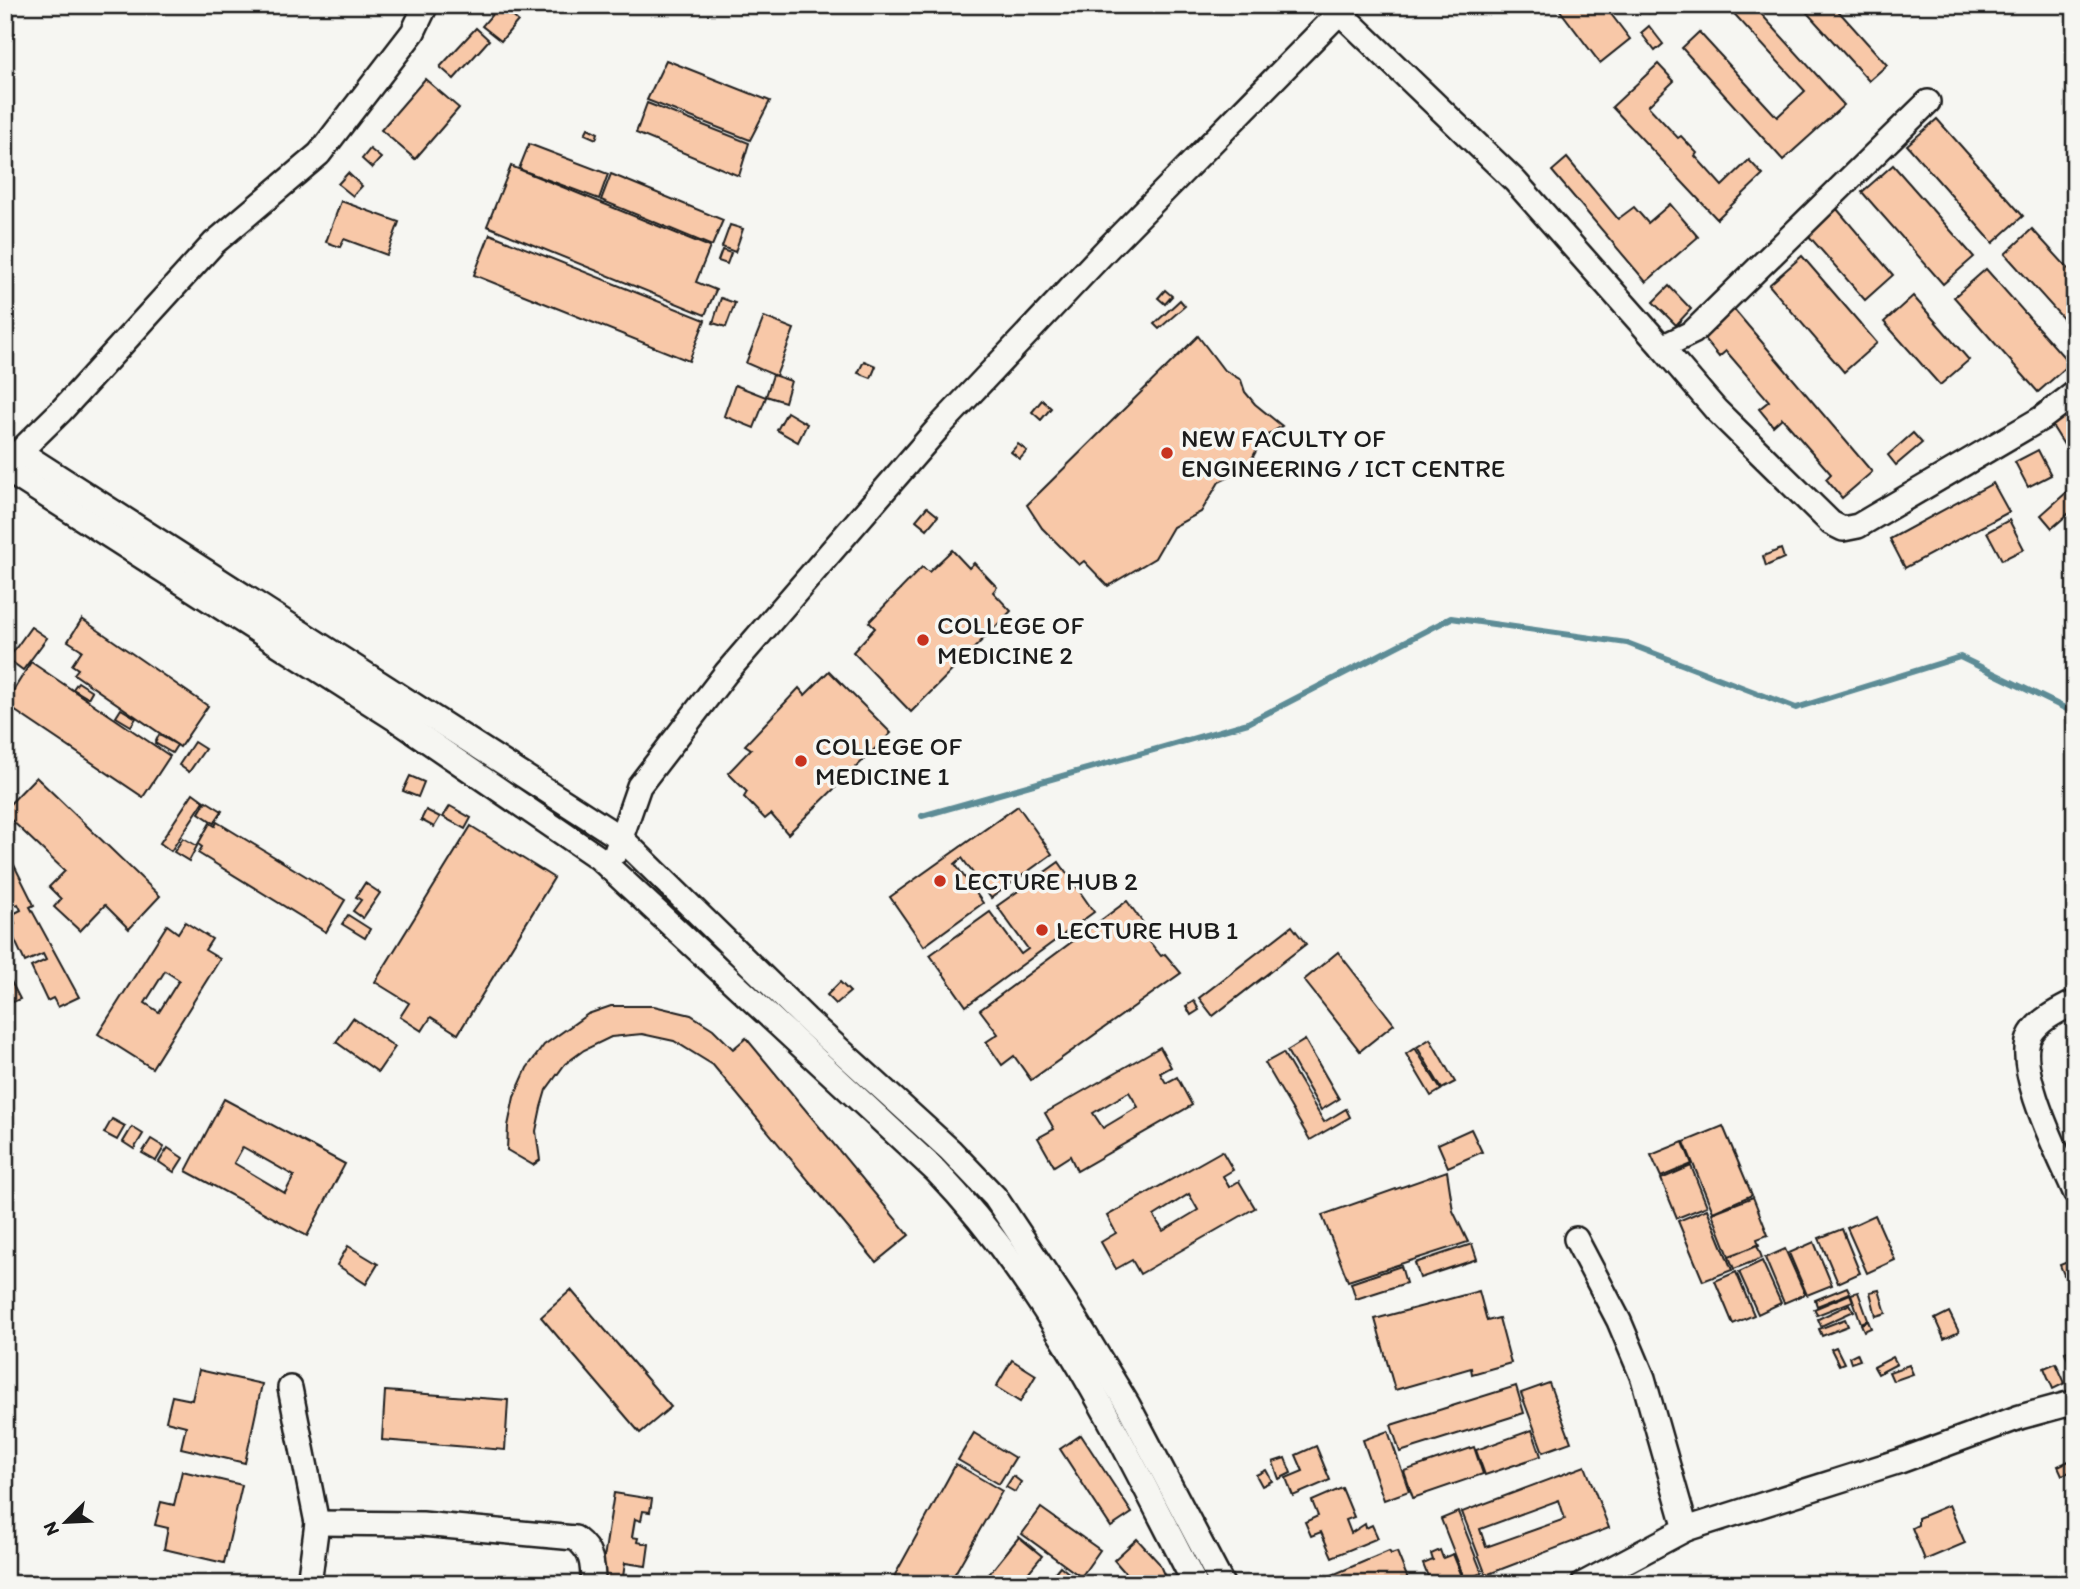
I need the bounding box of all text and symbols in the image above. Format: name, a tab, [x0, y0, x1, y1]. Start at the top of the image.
place label: NEW FACULTY OF ENGINEERING / ICT CENTRE	[1181, 422, 1505, 484]
marker: NEW FACULTY OF ENGINEERING / ICT CENTRE	[1159, 445, 1175, 461]
place label: COLLEGE OF MEDICINE 2	[937, 609, 1084, 671]
marker: COLLEGE OF MEDICINE 2	[915, 632, 931, 648]
place label: COLLEGE OF MEDICINE 1	[815, 730, 962, 792]
marker: COLLEGE OF MEDICINE 1	[793, 753, 809, 769]
place label: LECTURE HUB 2	[954, 865, 1138, 897]
marker: LECTURE HUB 2	[932, 873, 948, 889]
place label: LECTURE HUB 1	[1056, 914, 1238, 946]
marker: LECTURE HUB 1	[1034, 922, 1050, 938]
north arrow	[32, 1488, 102, 1558]
text: N	[38, 1518, 64, 1539]

